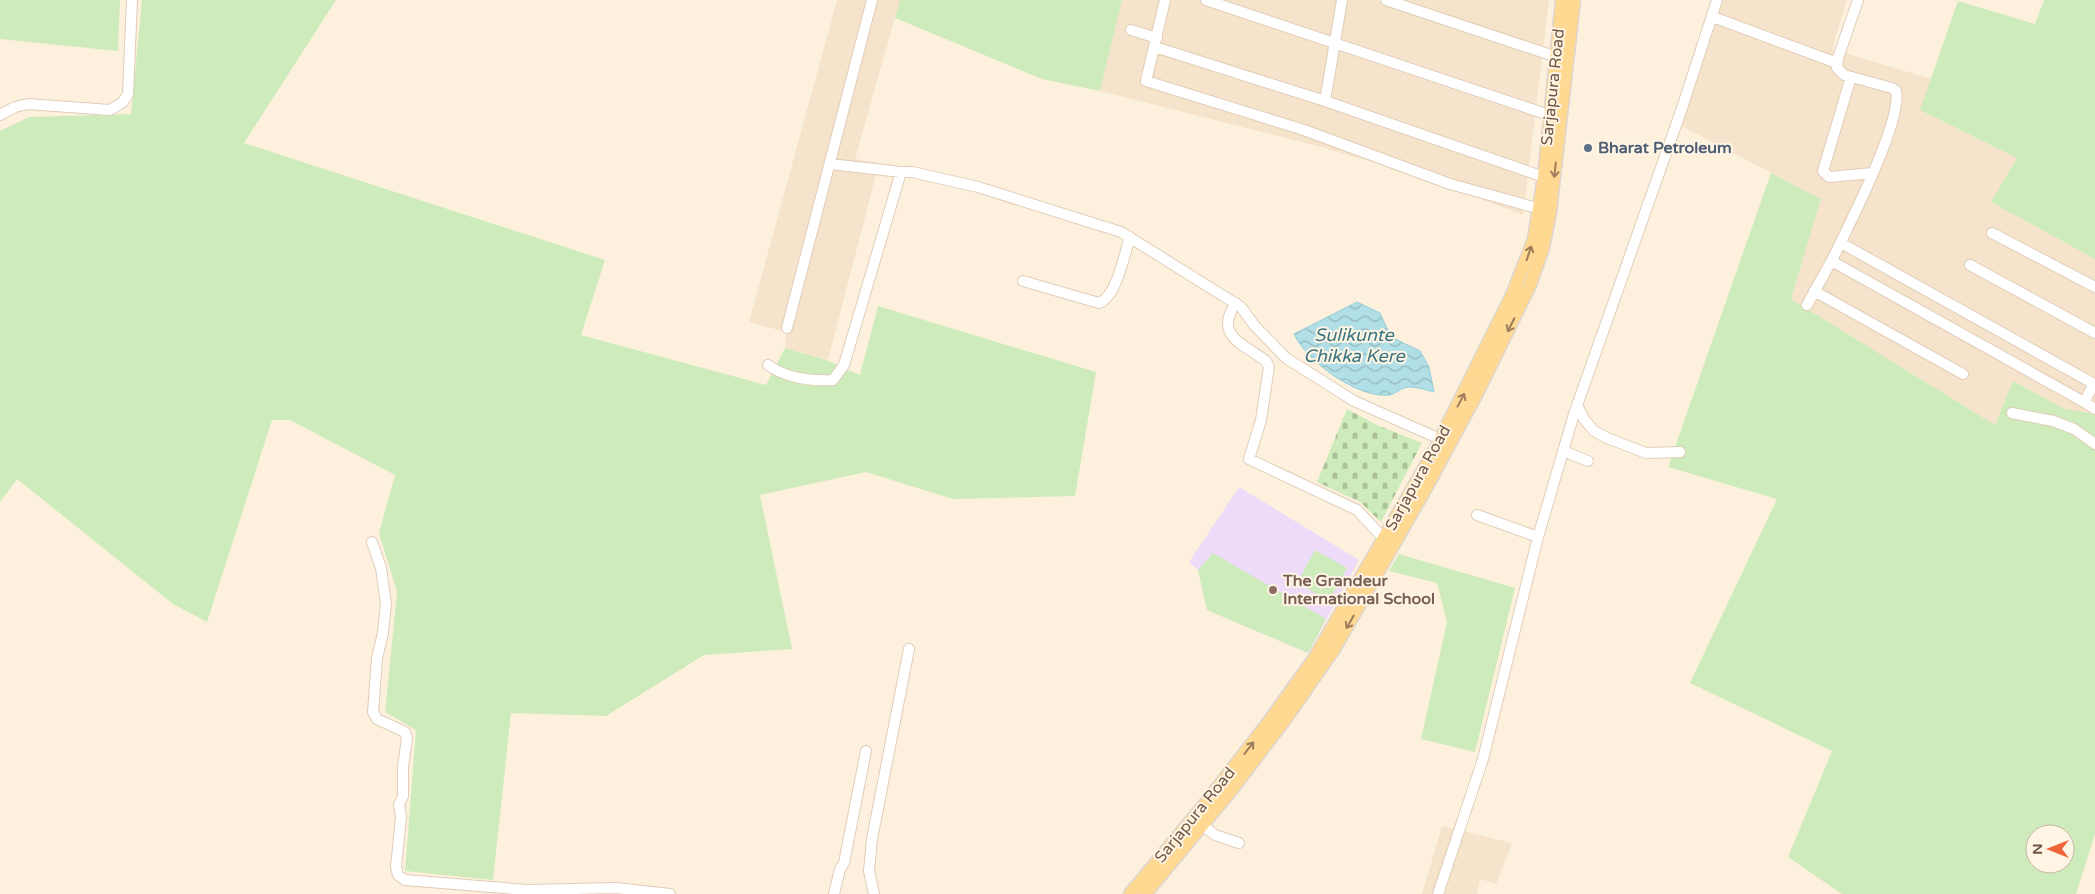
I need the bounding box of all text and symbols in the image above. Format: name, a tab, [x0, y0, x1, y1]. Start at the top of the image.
street label: Sarjapura Road	[1537, 28, 1569, 146]
place label: Bharat Petroleum	[1598, 138, 1732, 158]
marker: Bharat Petroleum	[1582, 142, 1594, 154]
one-way arrow	[1550, 162, 1560, 178]
one-way arrow	[1525, 245, 1535, 261]
one-way arrow	[1505, 317, 1515, 332]
water label: Sulikunte Chikka Kere	[1303, 324, 1405, 367]
one-way arrow	[1457, 393, 1466, 408]
street label: Sarjapura Road	[1381, 422, 1455, 534]
place label: The Grandeur International School	[1282, 571, 1435, 609]
marker: The Grandeur International School	[1267, 584, 1279, 596]
one-way arrow	[1344, 614, 1354, 628]
one-way arrow	[1244, 742, 1255, 755]
street label: Sarjapura Road	[1150, 763, 1240, 867]
north arrow	[2025, 824, 2075, 874]
text: N	[2029, 843, 2046, 855]

